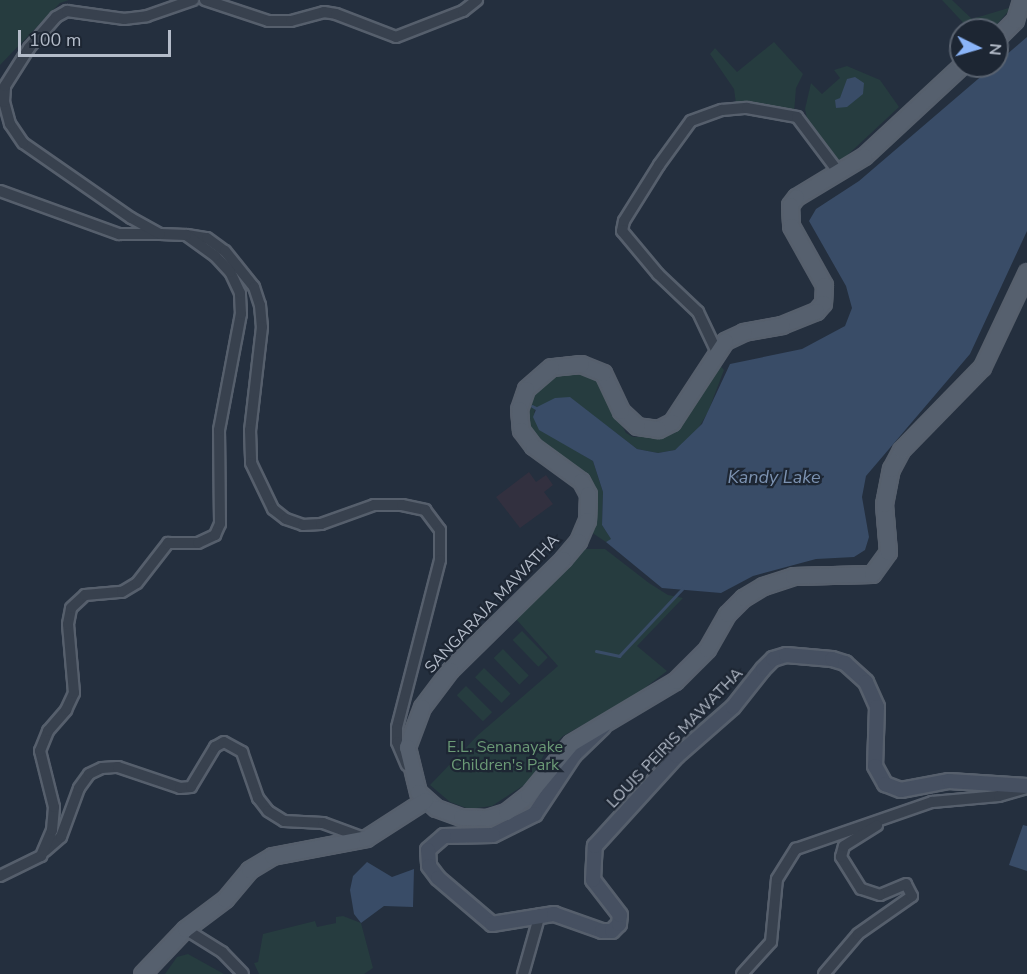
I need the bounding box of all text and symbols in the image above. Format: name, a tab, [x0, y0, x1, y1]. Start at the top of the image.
scale bar	[21, 18, 174, 56]
north arrow	[949, 18, 1009, 78]
text: 100 m	[29, 28, 81, 52]
text: N	[983, 42, 1006, 56]
water label: Kandy Lake	[727, 466, 821, 488]
street label: SANGARAJA MAWATHA	[421, 531, 563, 677]
street label: LOUIS PEIRIS MAWATHA	[603, 664, 747, 812]
park label: E.L. Senanayake Children's Park	[447, 737, 563, 775]

